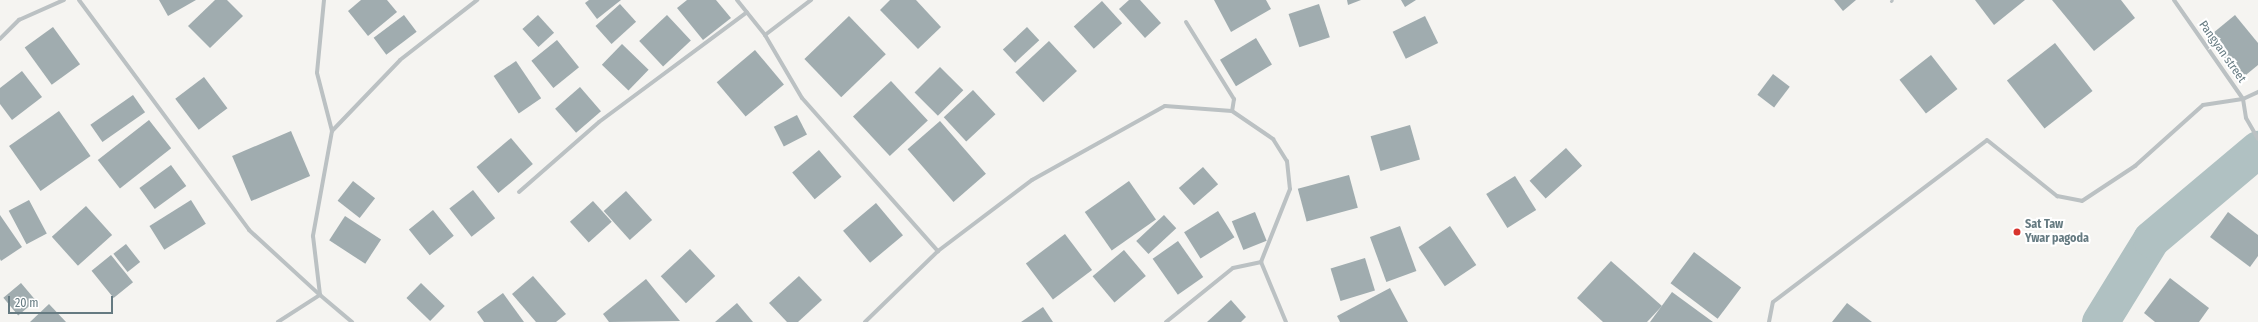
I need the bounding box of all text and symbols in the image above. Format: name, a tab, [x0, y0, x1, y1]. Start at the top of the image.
street label: Pangyan street	[2195, 18, 2249, 86]
place label: Sat Taw Ywar pagoda	[2025, 218, 2089, 246]
marker: Sat Taw Ywar pagoda	[2012, 227, 2022, 237]
scale bar	[10, 288, 115, 314]
text: 20 m	[15, 296, 39, 310]

